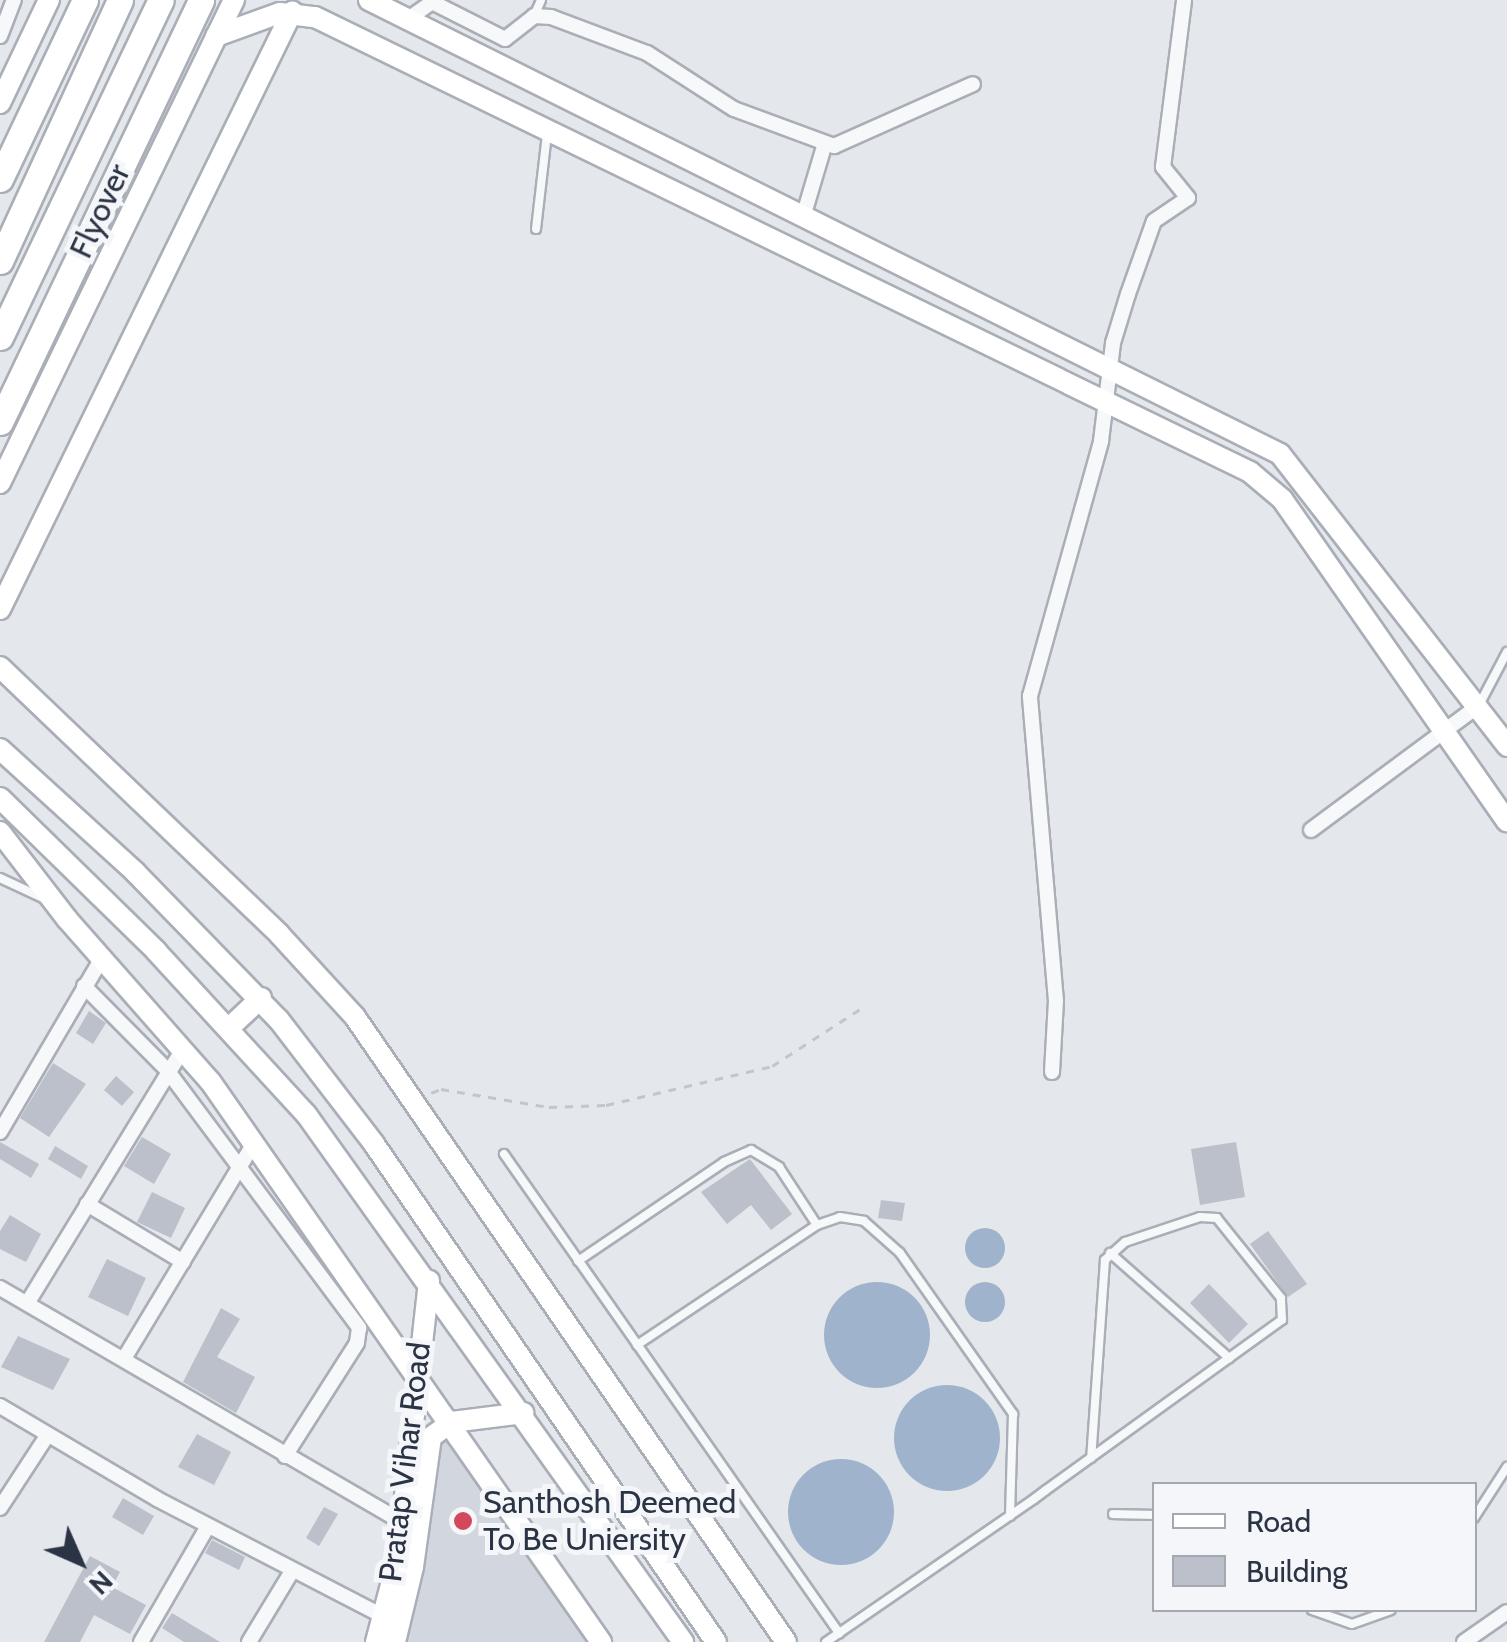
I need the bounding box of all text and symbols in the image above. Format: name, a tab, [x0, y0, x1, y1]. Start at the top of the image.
street label: Flyover	[62, 158, 138, 264]
street label: Pratap Vihar Road	[371, 1340, 439, 1584]
legend	[1152, 1482, 1477, 1612]
place label: Santhosh Deemed To Be Uniersity	[483, 1484, 736, 1559]
text: Road	[1246, 1503, 1311, 1540]
marker: Santhosh Deemed To Be Uniersity	[452, 1510, 474, 1532]
north arrow	[30, 1512, 130, 1612]
text: Building	[1246, 1553, 1348, 1590]
text: N	[82, 1564, 120, 1602]

